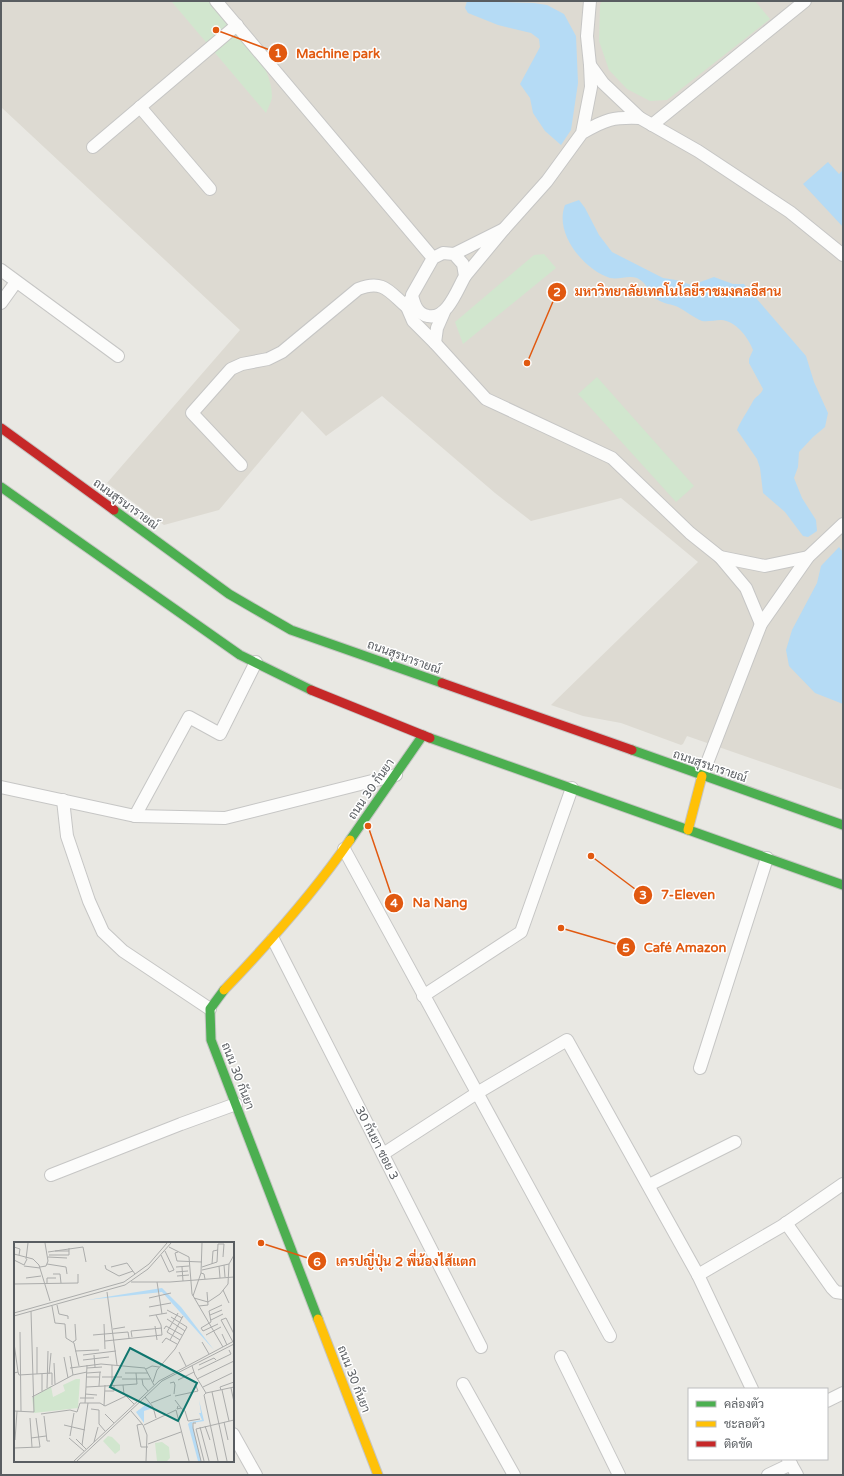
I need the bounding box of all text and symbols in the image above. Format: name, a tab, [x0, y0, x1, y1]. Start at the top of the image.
callout: Machine park	[268, 41, 388, 66]
text: 1	[274, 46, 282, 60]
text: Machine park	[296, 46, 380, 62]
callout: มหาวิทยาลัยเทคโนโลยีราชมงคลอีสาน	[547, 279, 790, 304]
text: มหาวิทยาลัยเทคโนโลยีราชมงคลอีสาน	[575, 282, 781, 300]
text: 2	[553, 285, 561, 299]
street label: ถนนสุรนารายณ์	[90, 475, 162, 534]
street label: ถนนสุรนารายณ์	[365, 636, 443, 679]
street label: ถนนสุรนารายณ์	[671, 746, 749, 787]
street label: ถนน 30 กันยา	[345, 756, 397, 822]
callout: 7-Eleven	[633, 882, 723, 907]
text: 7-Eleven	[661, 887, 715, 903]
text: 3	[639, 888, 647, 902]
callout: Na Nang	[384, 890, 475, 915]
text: Na Nang	[413, 895, 468, 911]
text: 4	[390, 896, 398, 910]
callout: Café Amazon	[616, 935, 735, 960]
text: Café Amazon	[644, 940, 726, 956]
text: 5	[622, 941, 630, 955]
street label: ถนน 30 กันยา	[219, 1040, 257, 1112]
street label: 30 กันยา ซอย 3	[352, 1104, 402, 1182]
inset map	[14, 1242, 234, 1462]
callout: เครปญี่ปุ่น 2 พี่น้องไส้แตก	[307, 1249, 484, 1274]
text: เครปญี่ปุ่น 2 พี่น้องไส้แตก	[336, 1249, 476, 1272]
text: 6	[313, 1255, 321, 1269]
street label: ถนน 30 กันยา	[335, 1343, 373, 1415]
legend	[688, 1388, 828, 1460]
text: คล่องตัว	[724, 1397, 764, 1411]
text: ชะลอตัว	[724, 1417, 765, 1431]
text: ติดขัด	[724, 1437, 753, 1451]

